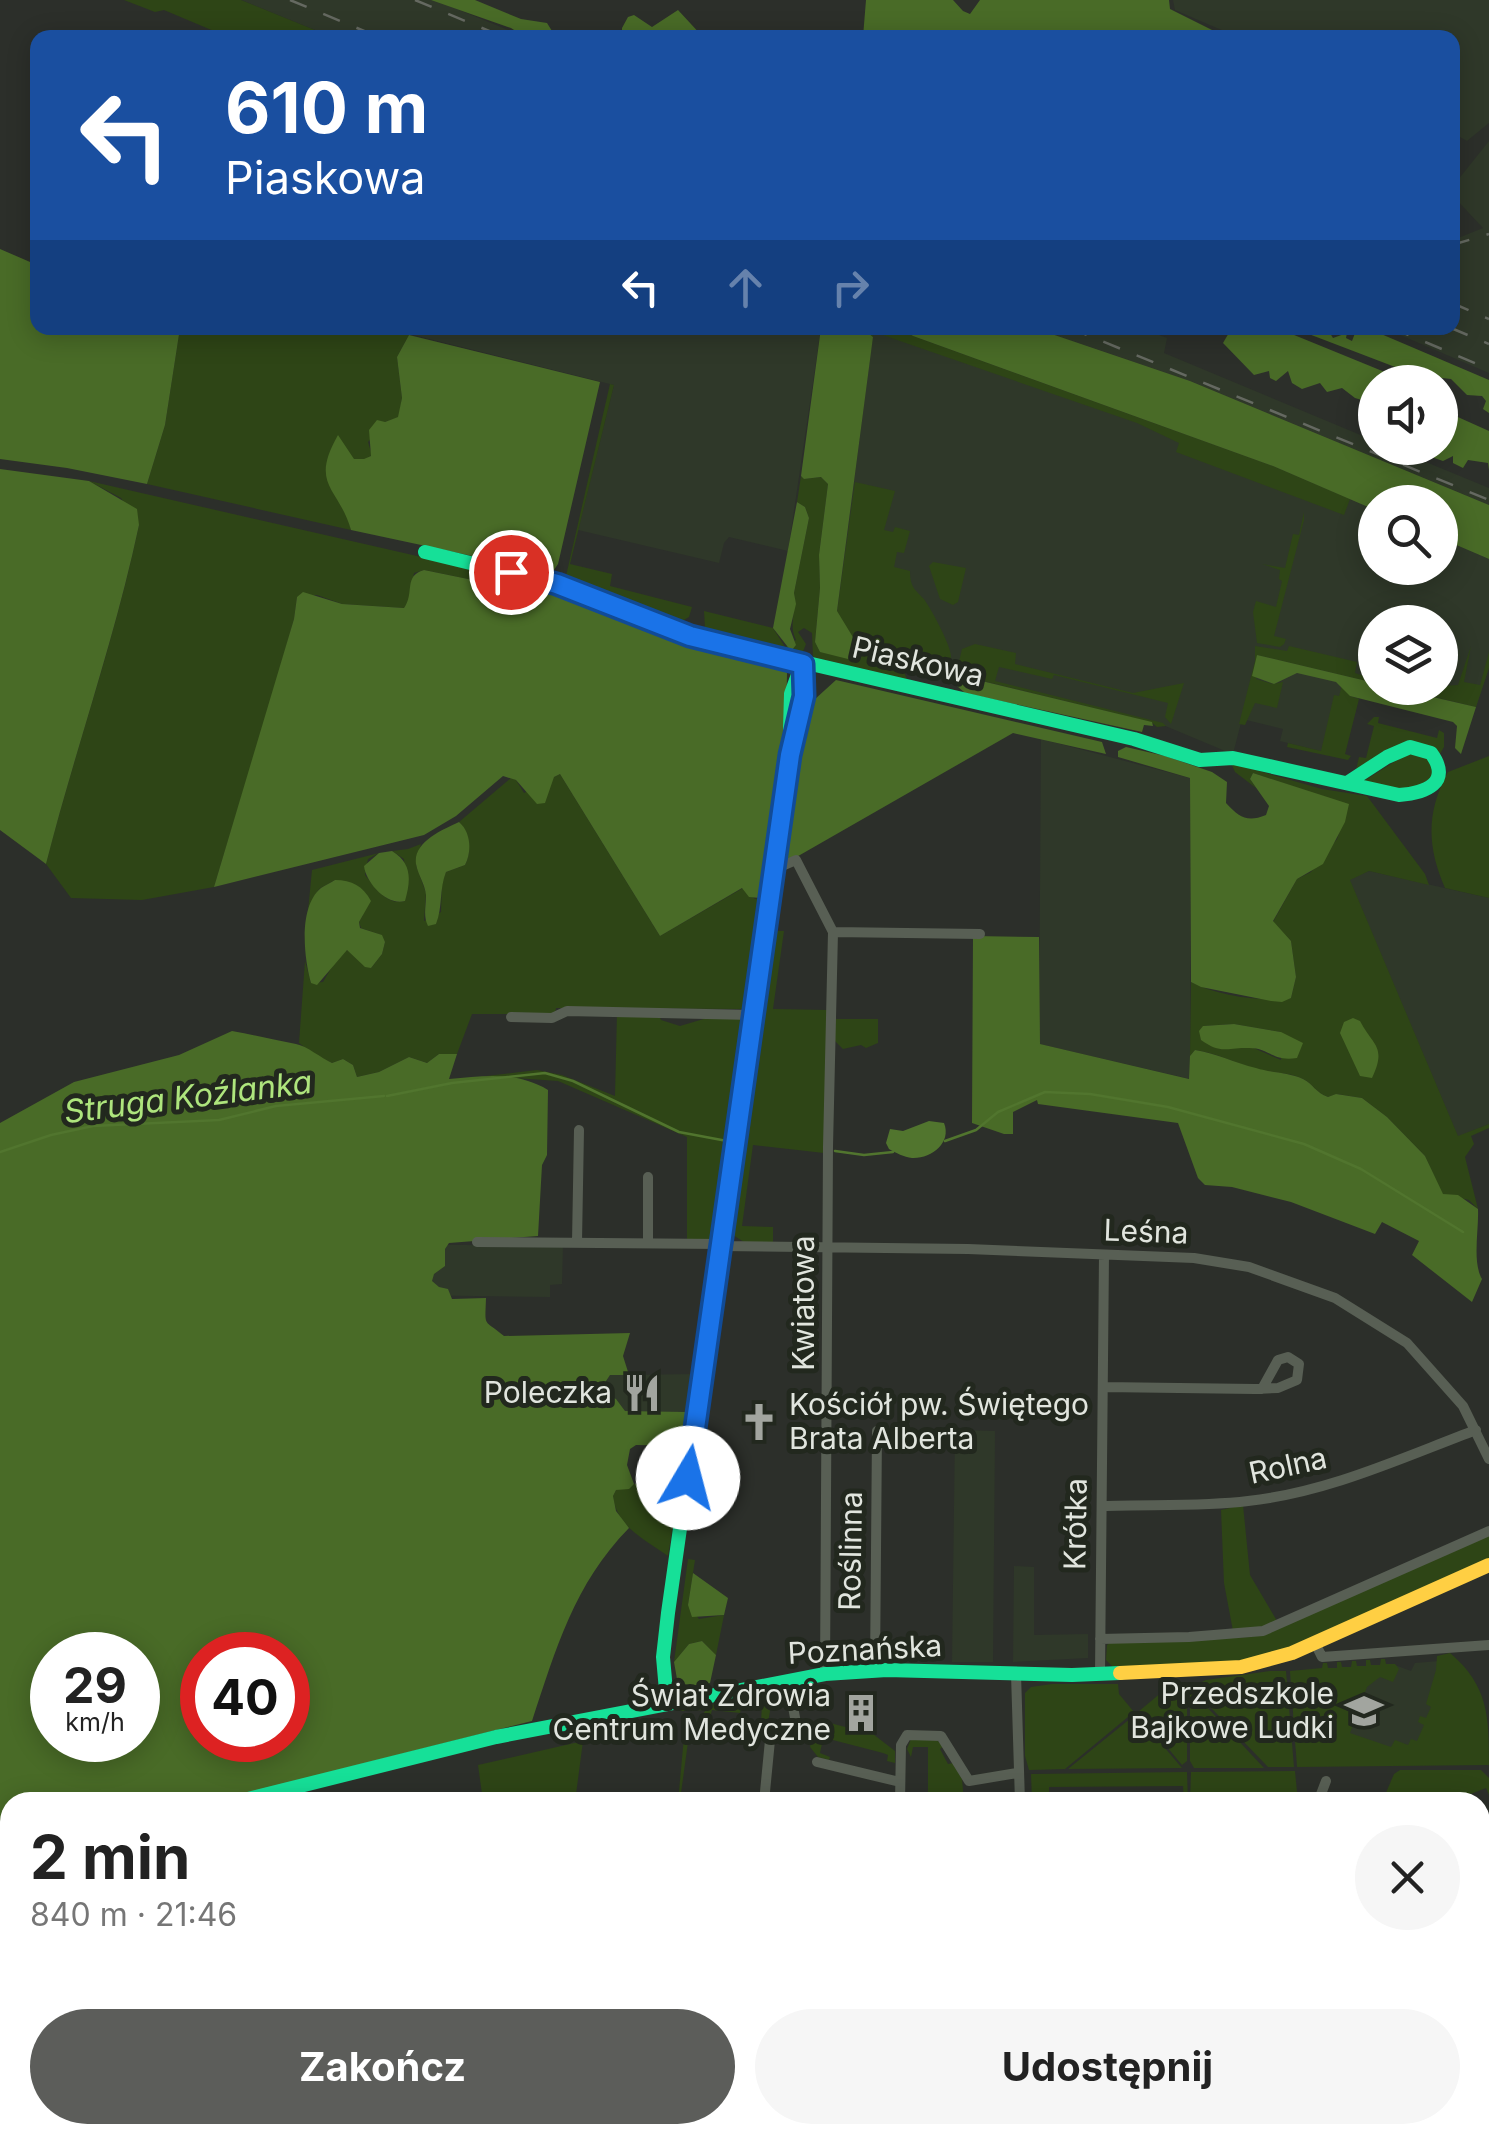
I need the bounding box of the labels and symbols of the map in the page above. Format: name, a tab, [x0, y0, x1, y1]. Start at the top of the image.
pin	[469, 530, 554, 615]
street label: Piaskowa	[849, 628, 987, 694]
water label: Struga Koźlanka	[62, 1062, 314, 1131]
street label: Leśna	[1103, 1212, 1189, 1250]
street label: Kwiatowa	[785, 1235, 821, 1371]
restaurant icon: Poleczka	[621, 1372, 663, 1414]
place label: Poleczka	[484, 1374, 612, 1410]
place label: Kościół pw. Świętego Brata Alberta	[789, 1386, 1089, 1456]
church icon: Kościół pw. Świętego Brata Alberta	[738, 1401, 780, 1443]
position arrow	[636, 1426, 740, 1530]
street label: Rolna	[1246, 1439, 1330, 1491]
street label: Krótka	[1056, 1478, 1094, 1570]
street label: Roślinna	[831, 1491, 869, 1611]
street label: Poznańska	[787, 1627, 943, 1671]
speed limit sign: 40	[180, 1632, 310, 1762]
place label: Przedszkole Bajkowe Ludki	[1130, 1675, 1334, 1745]
place label: Świat Zdrowia Centrum Medyczne	[552, 1677, 831, 1747]
school or university icon: Przedszkole Bajkowe Ludki	[1343, 1690, 1385, 1732]
building icon: Świat Zdrowia Centrum Medyczne	[840, 1692, 882, 1734]

